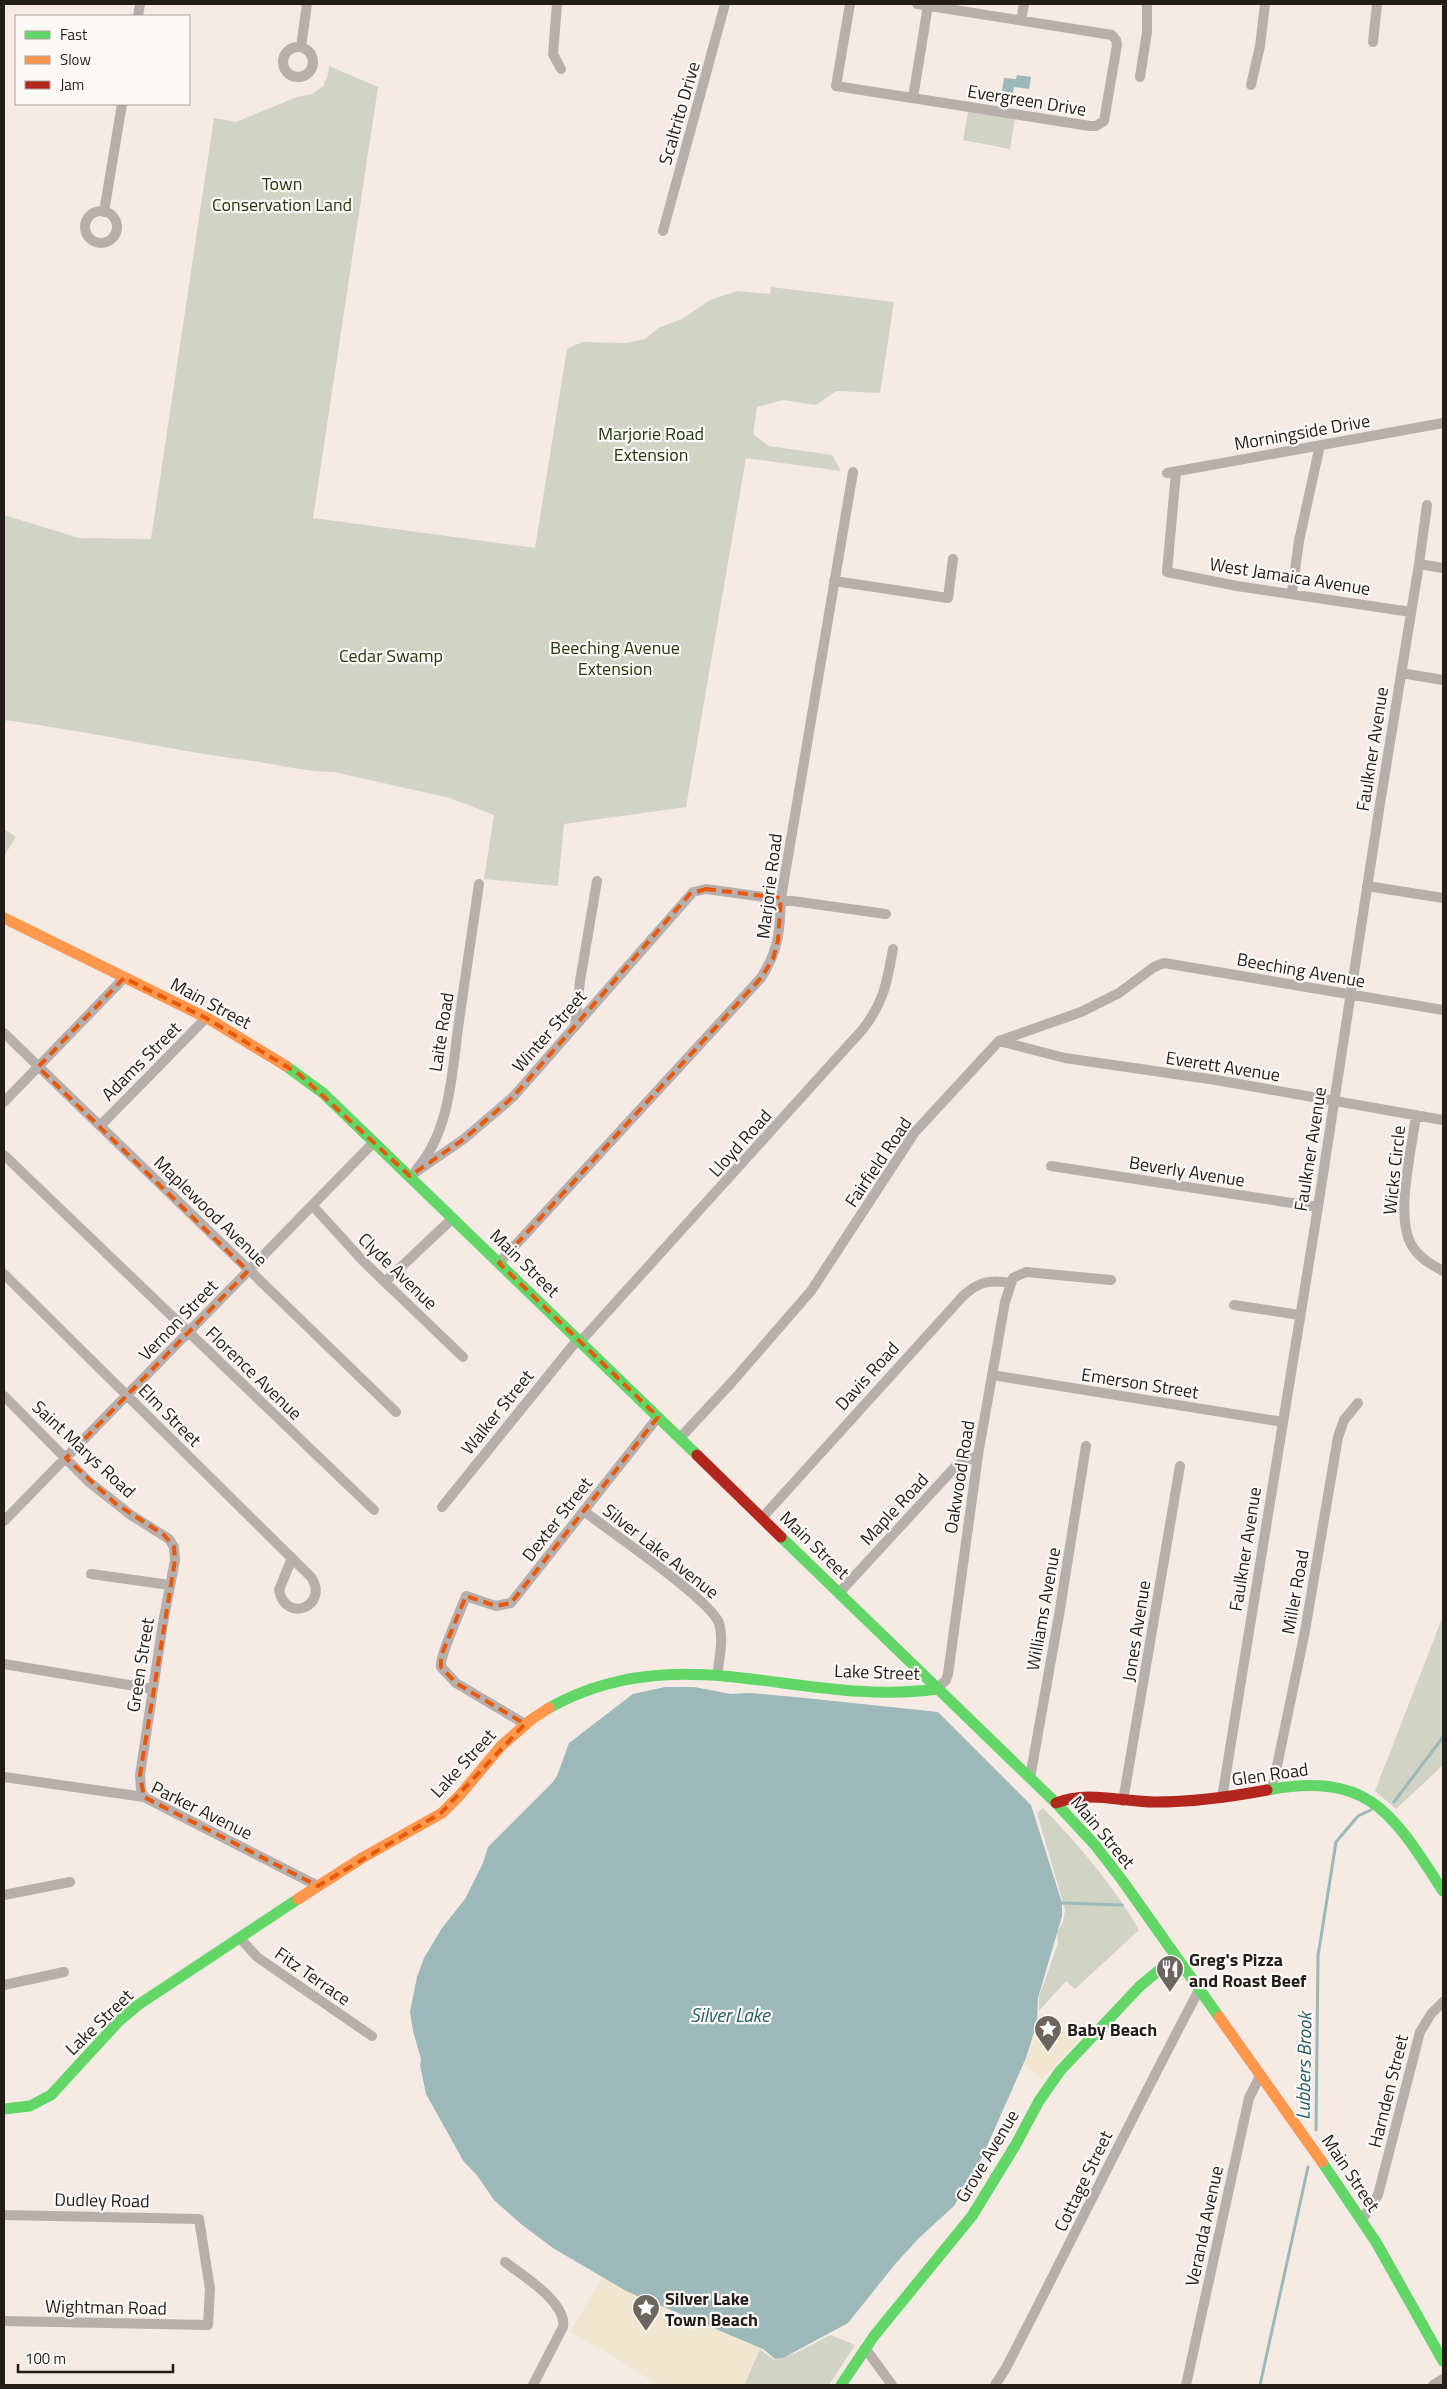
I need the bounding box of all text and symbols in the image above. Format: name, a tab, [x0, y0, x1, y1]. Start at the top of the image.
legend	[15, 15, 190, 105]
text: Fast	[60, 23, 88, 46]
text: Slow	[60, 48, 91, 71]
street label: Scaltrito Drive	[651, 58, 707, 168]
text: Jam	[60, 73, 84, 96]
street label: Evergreen Drive	[966, 77, 1088, 123]
park label: Town Conservation Land	[212, 170, 352, 218]
street label: Morningside Drive	[1232, 407, 1372, 457]
park label: Marjorie Road Extension	[598, 420, 704, 468]
street label: West Jamaica Avenue	[1208, 550, 1372, 602]
park label: Beeching Avenue Extension	[550, 634, 680, 682]
park label: Cedar Swamp	[339, 642, 443, 669]
street label: Faulkner Avenue	[1349, 685, 1395, 813]
street label: Marjorie Road	[749, 832, 789, 940]
street label: Beeching Avenue	[1235, 945, 1367, 995]
street label: Main Street	[166, 970, 257, 1036]
street label: Winter Street	[506, 983, 593, 1078]
street label: Laite Road	[421, 990, 461, 1074]
street label: Adams Street	[95, 1015, 187, 1107]
street label: Everett Avenue	[1164, 1044, 1282, 1088]
street label: Faulkner Avenue	[1287, 1085, 1333, 1213]
street label: Lloyd Road	[702, 1103, 778, 1183]
street label: Fairfield Road	[838, 1111, 918, 1213]
street label: Wicks Circle	[1376, 1124, 1412, 1216]
street label: Maplewood Avenue	[148, 1149, 274, 1273]
street label: Beverly Avenue	[1127, 1149, 1247, 1193]
street label: Main Street	[484, 1223, 567, 1304]
street label: Clyde Avenue	[352, 1226, 444, 1316]
street label: Vernon Street	[132, 1273, 224, 1367]
street label: Florence Avenue	[200, 1320, 308, 1426]
street label: Davis Road	[829, 1336, 905, 1416]
street label: Emerson Street	[1079, 1360, 1201, 1406]
street label: Walker Street	[454, 1363, 540, 1460]
street label: Elm Street	[132, 1377, 208, 1453]
street label: Saint Marys Road	[26, 1394, 142, 1504]
street label: Oakwood Road	[937, 1418, 981, 1536]
street label: Maple Road	[854, 1467, 934, 1551]
street label: Dexter Street	[515, 1470, 599, 1567]
street label: Faulkner Avenue	[1222, 1485, 1268, 1613]
street label: Silver Lake Avenue	[597, 1497, 725, 1605]
street label: Main Street	[774, 1505, 857, 1586]
street label: Williams Avenue	[1019, 1545, 1067, 1673]
street label: Miller Road	[1274, 1547, 1316, 1637]
street label: Jones Avenue	[1115, 1579, 1157, 1683]
street label: Green Street	[119, 1615, 161, 1714]
street label: Lake Street	[834, 1657, 921, 1687]
street label: Lake Street	[424, 1722, 502, 1803]
street label: Glen Road	[1230, 1755, 1310, 1793]
street label: Parker Avenue	[147, 1774, 257, 1846]
street label: Main Street	[1064, 1790, 1142, 1875]
street label: Fitz Terrace	[270, 1940, 356, 2012]
place label: Greg's Pizza and Roast Beef	[1189, 1946, 1307, 1994]
restaurant icon: Greg's Pizza and Roast Beef	[1155, 1954, 1185, 1993]
street label: Lake Street	[59, 1982, 140, 2061]
water label: Silver Lake	[690, 2000, 771, 2029]
water label: Lubbers Brook	[1288, 2009, 1318, 2120]
place icon: Baby Beach	[1033, 2014, 1063, 2053]
place label: Baby Beach	[1067, 2016, 1157, 2043]
street label: Harnden Street	[1361, 2031, 1415, 2150]
street label: Grove Avenue	[949, 2104, 1025, 2208]
street label: Cottage Street	[1047, 2125, 1119, 2236]
street label: Main Street	[1315, 2129, 1387, 2218]
street label: Veranda Avenue	[1178, 2163, 1230, 2289]
street label: Dudley Road	[54, 2186, 150, 2214]
place label: Silver Lake Town Beach	[665, 2285, 758, 2333]
street label: Wightman Road	[45, 2292, 167, 2322]
place icon: Silver Lake Town Beach	[631, 2293, 661, 2332]
scale bar	[18, 2342, 172, 2374]
text: 100 m	[25, 2347, 66, 2370]

